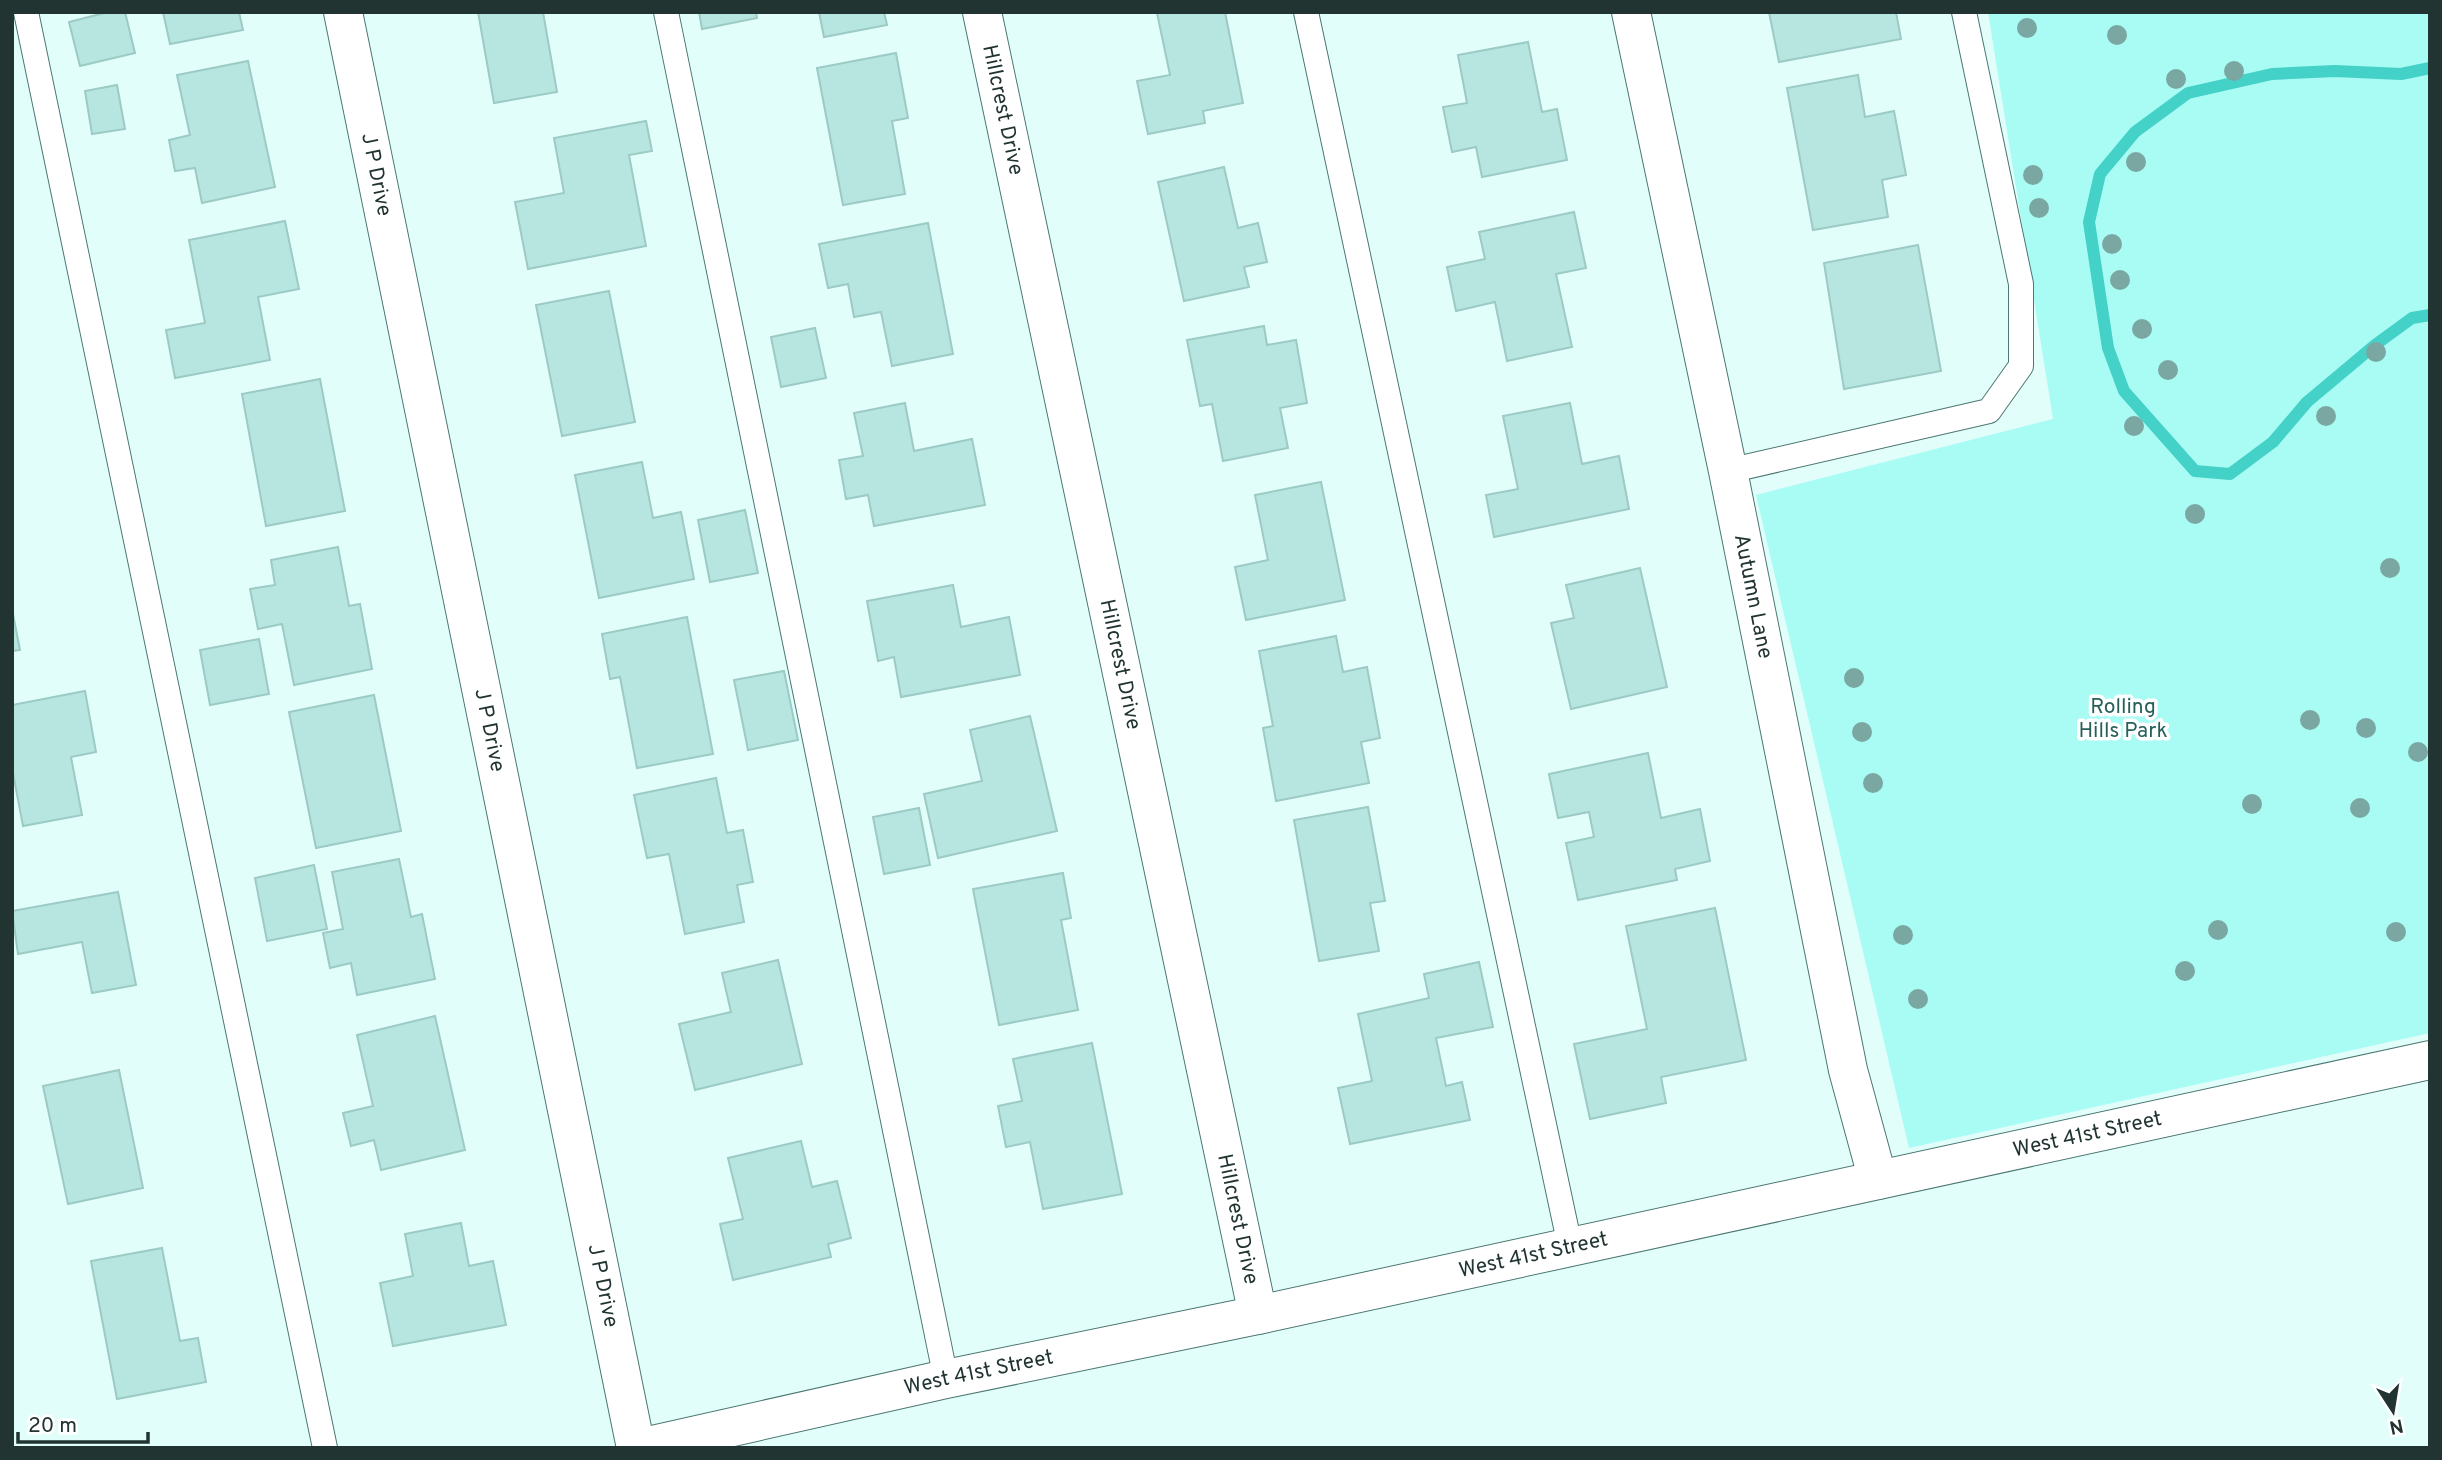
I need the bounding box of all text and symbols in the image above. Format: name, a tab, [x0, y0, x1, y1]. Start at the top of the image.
street label: Hillcrest Drive	[976, 42, 1030, 178]
street label: J P Drive	[355, 131, 398, 219]
street label: Autumn Lane	[1727, 532, 1779, 661]
street label: Hillcrest Drive	[1093, 597, 1147, 732]
street label: J P Drive	[468, 686, 511, 774]
park label: Rolling Hills Park	[2078, 694, 2168, 745]
street label: West 41st Street	[2010, 1105, 2164, 1164]
street label: Hillcrest Drive	[1211, 1152, 1265, 1287]
street label: West 41st Street	[1456, 1226, 1610, 1284]
street label: J P Drive	[581, 1242, 625, 1330]
street label: West 41st Street	[902, 1344, 1056, 1401]
north arrow	[2358, 1376, 2428, 1446]
scale bar	[18, 1400, 147, 1444]
text: 20 m	[28, 1413, 77, 1440]
text: N	[2387, 1413, 2405, 1439]

